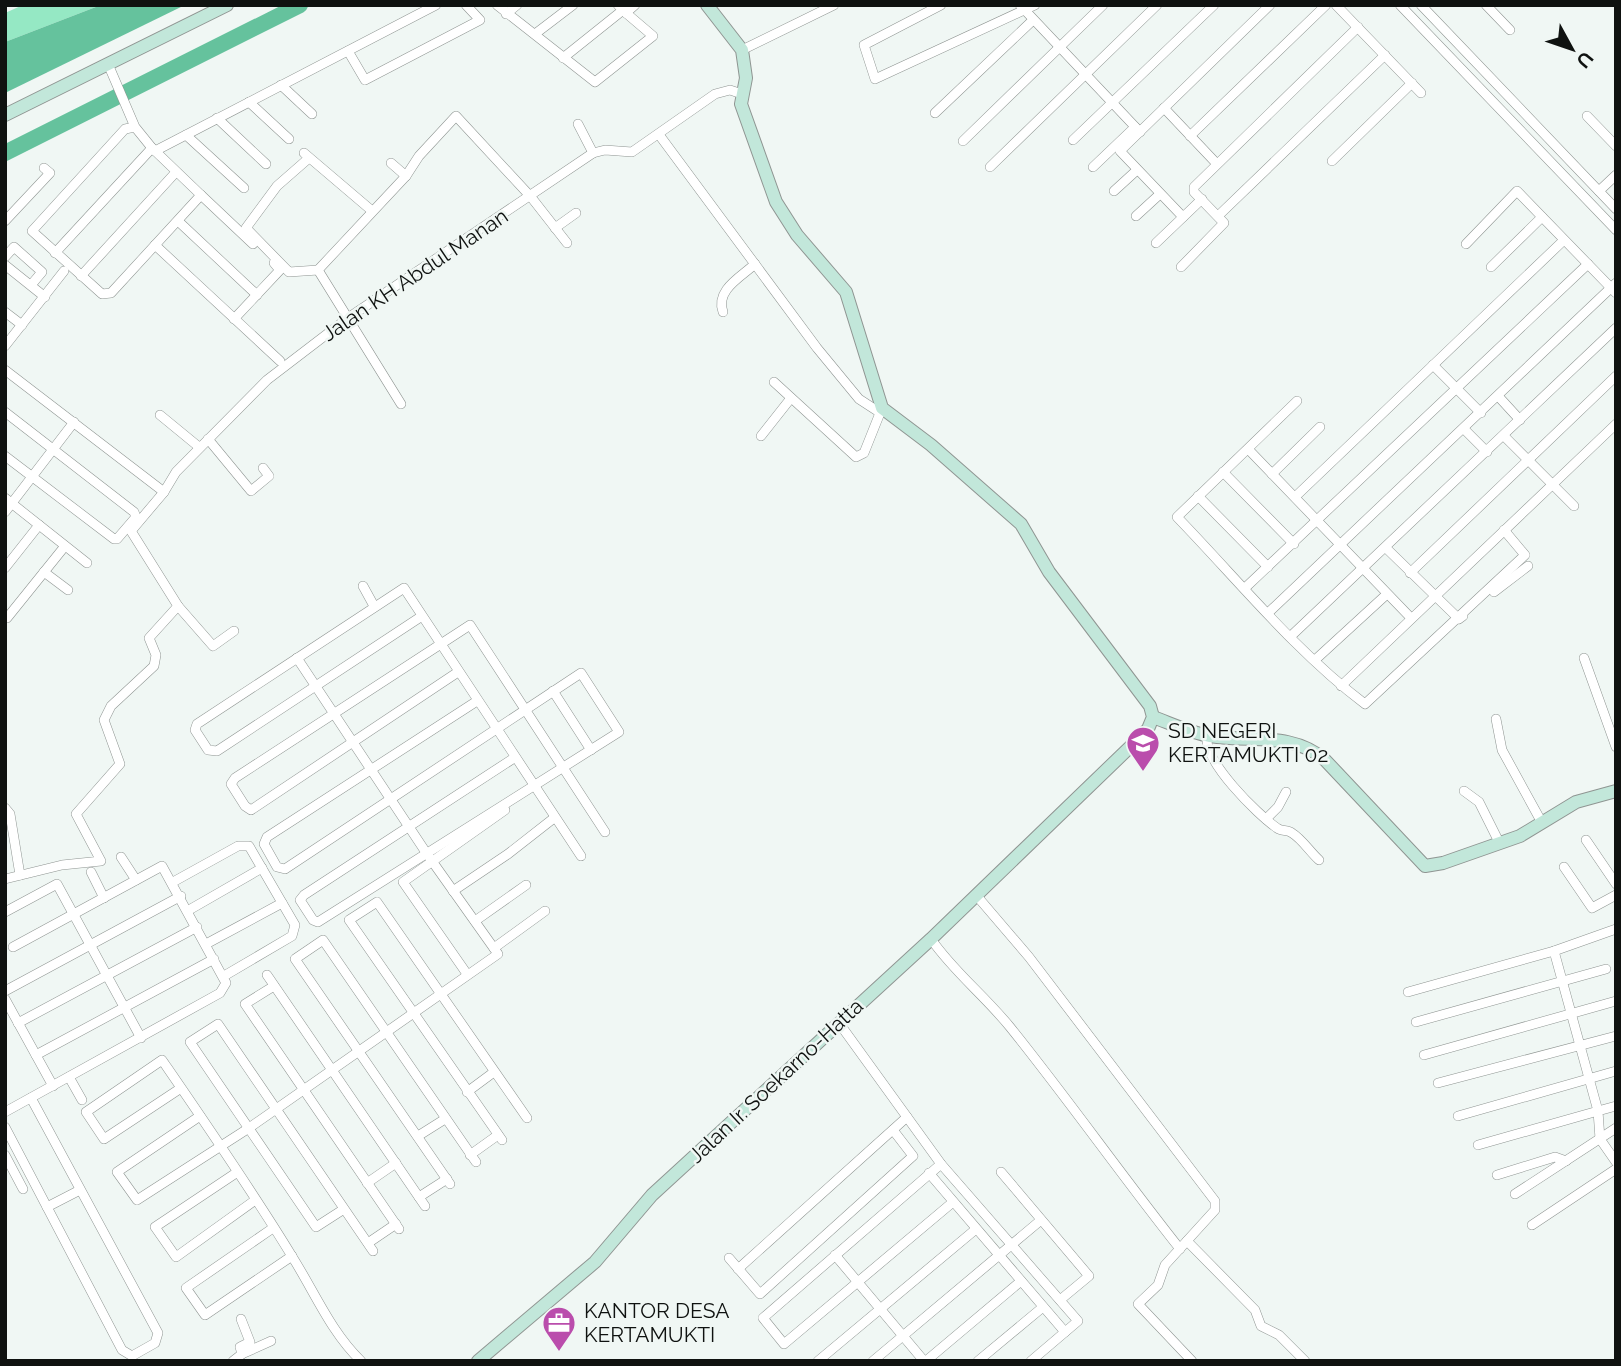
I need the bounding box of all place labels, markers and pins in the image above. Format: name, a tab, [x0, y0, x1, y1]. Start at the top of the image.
place label: SD NEGERI KERTAMUKTI 02	[1168, 718, 1328, 767]
school or university icon: SD NEGERI KERTAMUKTI 02	[1124, 724, 1162, 773]
place label: KANTOR DESA KERTAMUKTI	[584, 1298, 729, 1347]
office icon: KANTOR DESA KERTAMUKTI	[540, 1304, 578, 1353]

